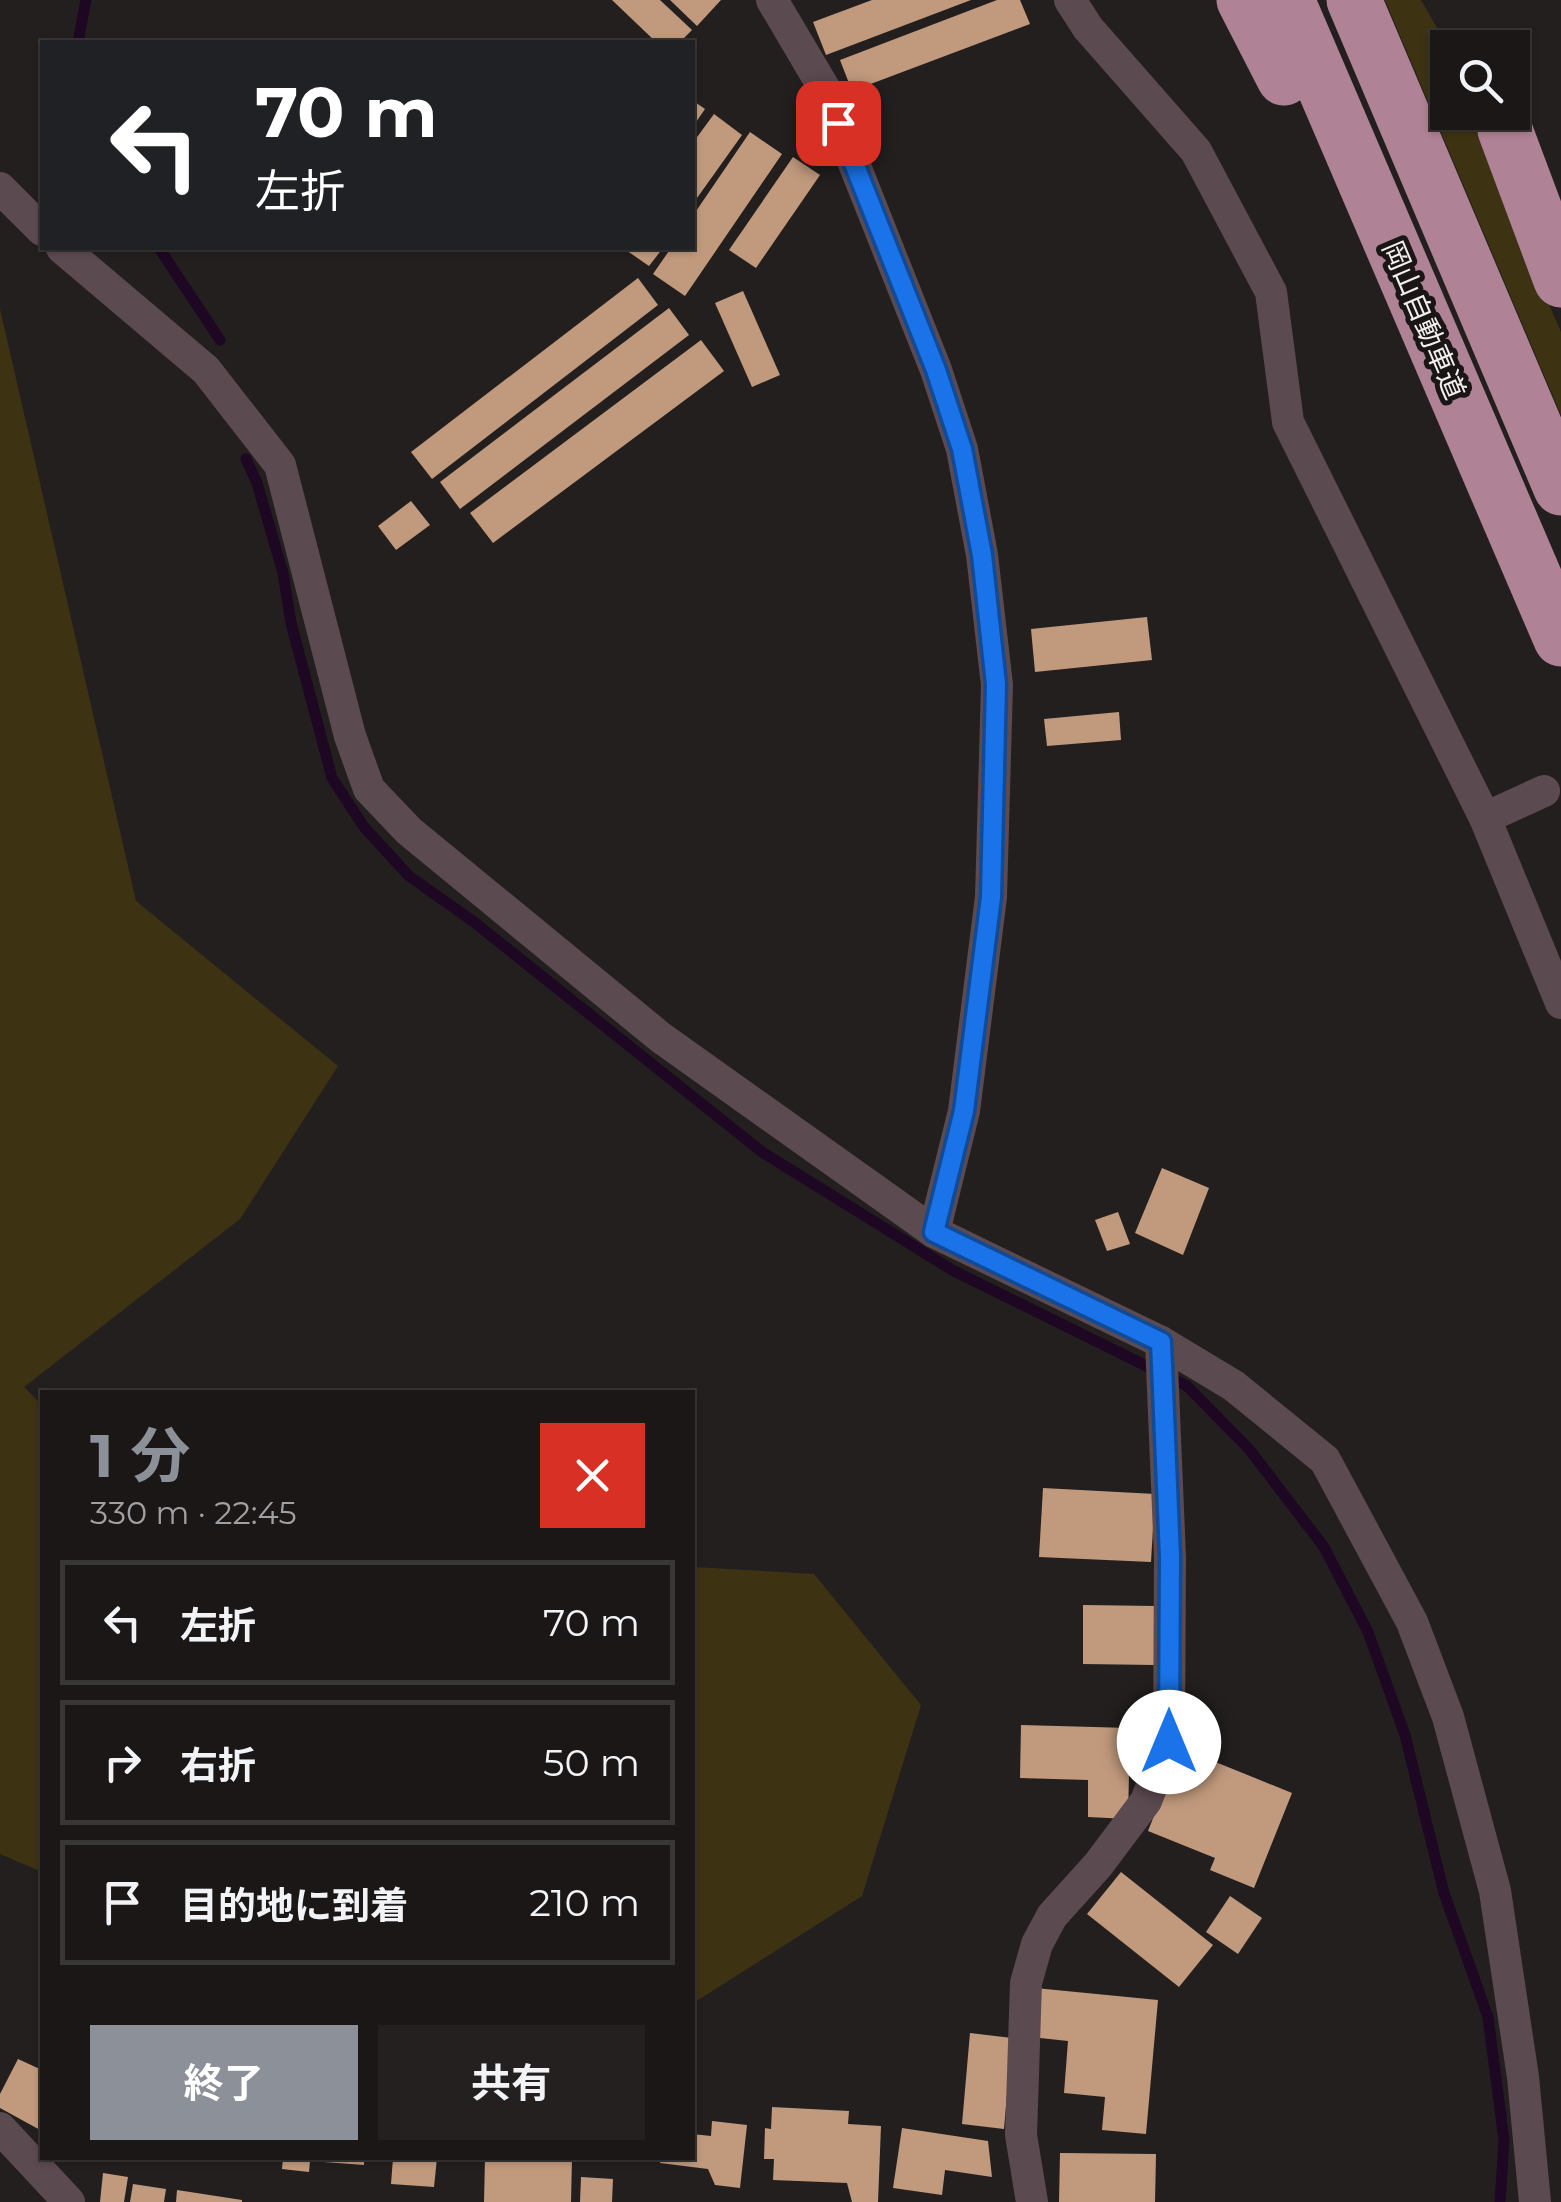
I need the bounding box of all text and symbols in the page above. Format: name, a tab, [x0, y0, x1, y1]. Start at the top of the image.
map controls	[1430, 30, 1530, 130]
button: search	[1430, 30, 1530, 130]
text: 70 m	[255, 69, 438, 155]
icon: left	[90, 80, 220, 210]
pin	[796, 81, 881, 166]
icon: arrive	[811, 96, 866, 151]
text: 左折	[255, 163, 345, 218]
street label: 岡山自動車道	[1376, 236, 1472, 404]
text: 1 分	[90, 1419, 191, 1492]
button: close	[540, 1423, 645, 1528]
text: 330 m · 22:45	[90, 1493, 297, 1532]
icon: left	[95, 1595, 150, 1650]
text: 70 m	[543, 1599, 640, 1646]
text: 左折	[180, 1602, 256, 1649]
position arrow	[1117, 1690, 1221, 1794]
icon: right	[95, 1735, 150, 1790]
text: 50 m	[543, 1739, 640, 1786]
text: 右折	[180, 1742, 256, 1789]
icon: arrive	[95, 1875, 150, 1930]
text: 210 m	[529, 1879, 640, 1926]
text: 目的地に到着	[180, 1882, 408, 1929]
button: 終了	[90, 2025, 358, 2140]
button: 共有	[378, 2025, 645, 2140]

